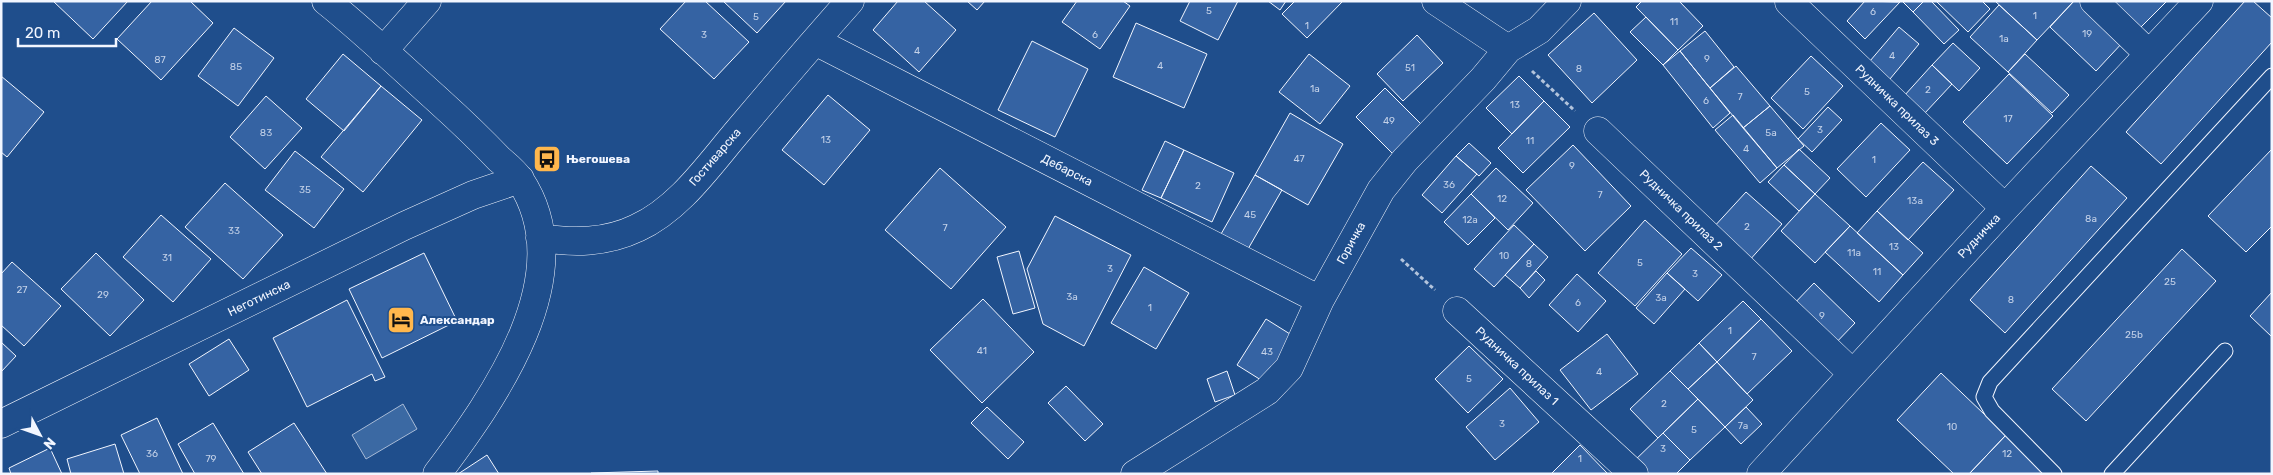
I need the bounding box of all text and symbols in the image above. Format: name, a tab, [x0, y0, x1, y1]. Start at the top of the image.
house number: 5	[1206, 5, 1212, 17]
house number: 6	[1870, 6, 1876, 18]
house number: 1	[2033, 10, 2037, 22]
house number: 5	[753, 11, 759, 23]
scale bar	[18, 15, 115, 47]
house number: 11	[1670, 16, 1678, 28]
house number: 1	[1305, 20, 1309, 32]
text: 20 m	[25, 24, 60, 42]
house number: 19	[2082, 28, 2092, 40]
house number: 3	[701, 29, 707, 41]
house number: 6	[1092, 29, 1098, 41]
house number: 1a	[1999, 33, 2009, 45]
house number: 4	[914, 45, 920, 57]
house number: 4	[1889, 50, 1895, 62]
house number: 9	[1704, 53, 1710, 65]
house number: 87	[154, 54, 166, 66]
house number: 4	[1157, 60, 1163, 72]
house number: 85	[230, 61, 242, 73]
house number: 51	[1405, 62, 1415, 74]
street label: Рудничка прилаз 3	[1853, 62, 1941, 148]
house number: 8	[1576, 63, 1582, 75]
house number: 1a	[1310, 83, 1320, 95]
house number: 2	[1925, 84, 1931, 96]
house number: 5	[1804, 86, 1810, 98]
house number: 7	[1737, 91, 1743, 103]
house number: 6	[1703, 95, 1709, 107]
house number: 13	[1510, 99, 1520, 111]
house number: 17	[2003, 113, 2013, 125]
house number: 49	[1383, 115, 1395, 127]
house number: 3	[1817, 124, 1823, 136]
street label: Гостиварска	[686, 125, 744, 189]
house number: 83	[260, 127, 272, 139]
house number: 5a	[1765, 127, 1777, 139]
house number: 13	[821, 134, 831, 146]
house number: 11	[1526, 135, 1534, 147]
house number: 4	[1743, 143, 1749, 155]
bus stop icon: Његошева	[532, 144, 562, 174]
street label: Дебарска	[1039, 151, 1095, 189]
place label: Његошева	[566, 152, 630, 166]
house number: 47	[1293, 153, 1305, 165]
house number: 1	[1872, 154, 1876, 166]
house number: 9	[1569, 160, 1575, 172]
street label: Рудничка прилаз 2	[1637, 167, 1725, 253]
house number: 36	[1443, 179, 1455, 191]
house number: 2	[1195, 180, 1201, 192]
house number: 35	[299, 184, 311, 196]
house number: 7	[1597, 189, 1603, 201]
house number: 12	[1497, 193, 1507, 205]
house number: 13a	[1907, 195, 1923, 207]
house number: 45	[1244, 209, 1256, 221]
street label: Рудничка	[1955, 211, 2003, 261]
house number: 8a	[2085, 213, 2097, 225]
house number: 12a	[1462, 214, 1478, 226]
street label: Горичка	[1334, 220, 1368, 266]
house number: 2	[1744, 221, 1750, 233]
house number: 7	[942, 222, 948, 234]
house number: 33	[228, 225, 240, 237]
house number: 13	[1889, 241, 1899, 253]
house number: 11a	[1847, 247, 1861, 259]
house number: 10	[1499, 250, 1509, 262]
house number: 31	[162, 252, 172, 264]
house number: 5	[1637, 257, 1643, 269]
house number: 8	[1526, 258, 1532, 270]
house number: 3	[1107, 263, 1113, 275]
house number: 11	[1873, 266, 1881, 278]
house number: 3	[1692, 268, 1698, 280]
house number: 25	[2164, 276, 2176, 288]
street label: Неготинска	[226, 277, 292, 319]
house number: 27	[17, 284, 28, 296]
house number: 29	[97, 289, 109, 301]
house number: 3a	[1066, 291, 1078, 303]
house number: 3a	[1655, 292, 1667, 304]
house number: 8	[2008, 294, 2014, 306]
house number: 6	[1575, 297, 1581, 309]
house number: 1	[1148, 302, 1152, 314]
hotel icon: Александар	[386, 305, 416, 335]
house number: 9	[1819, 310, 1825, 322]
place label: Александар	[420, 313, 495, 327]
street label: Рудничка прилаз 1	[1473, 324, 1561, 408]
house number: 1	[1728, 325, 1732, 337]
house number: 25b	[2125, 329, 2143, 341]
house number: 41	[977, 345, 987, 357]
house number: 43	[1261, 346, 1273, 358]
house number: 7	[1751, 351, 1757, 363]
house number: 4	[1596, 366, 1602, 378]
house number: 5	[1466, 373, 1472, 385]
house number: 2	[1661, 398, 1667, 410]
north arrow	[15, 410, 65, 460]
house number: 3	[1499, 418, 1505, 430]
house number: 7a	[1738, 420, 1748, 432]
house number: 10	[1947, 421, 1957, 433]
house number: 5	[1691, 424, 1697, 436]
text: N	[40, 434, 59, 453]
house number: 3	[1660, 443, 1666, 455]
house number: 36	[146, 448, 158, 460]
house number: 12	[2002, 448, 2012, 460]
house number: 79	[205, 453, 217, 465]
house number: 1	[1578, 453, 1582, 465]

